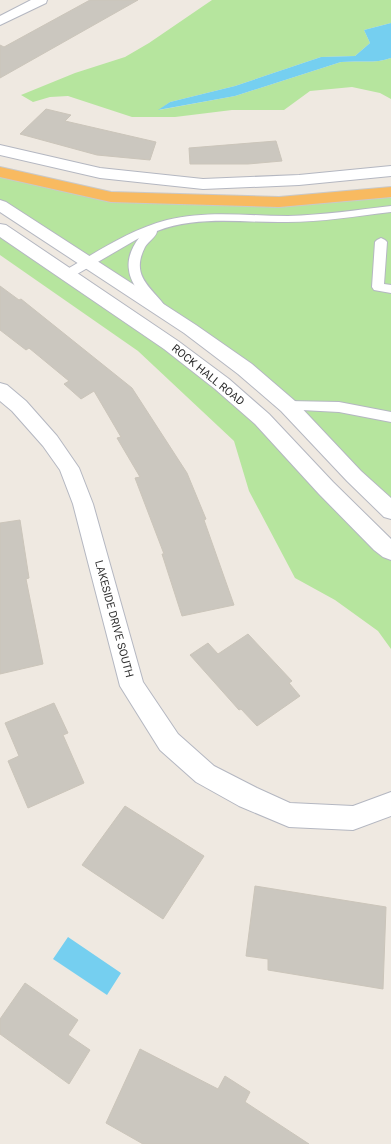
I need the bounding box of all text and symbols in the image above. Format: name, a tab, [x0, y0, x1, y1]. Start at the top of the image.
street label: ROCK HALL ROAD	[169, 342, 247, 408]
street label: LAKESIDE DRIVE SOUTH	[92, 559, 136, 679]

